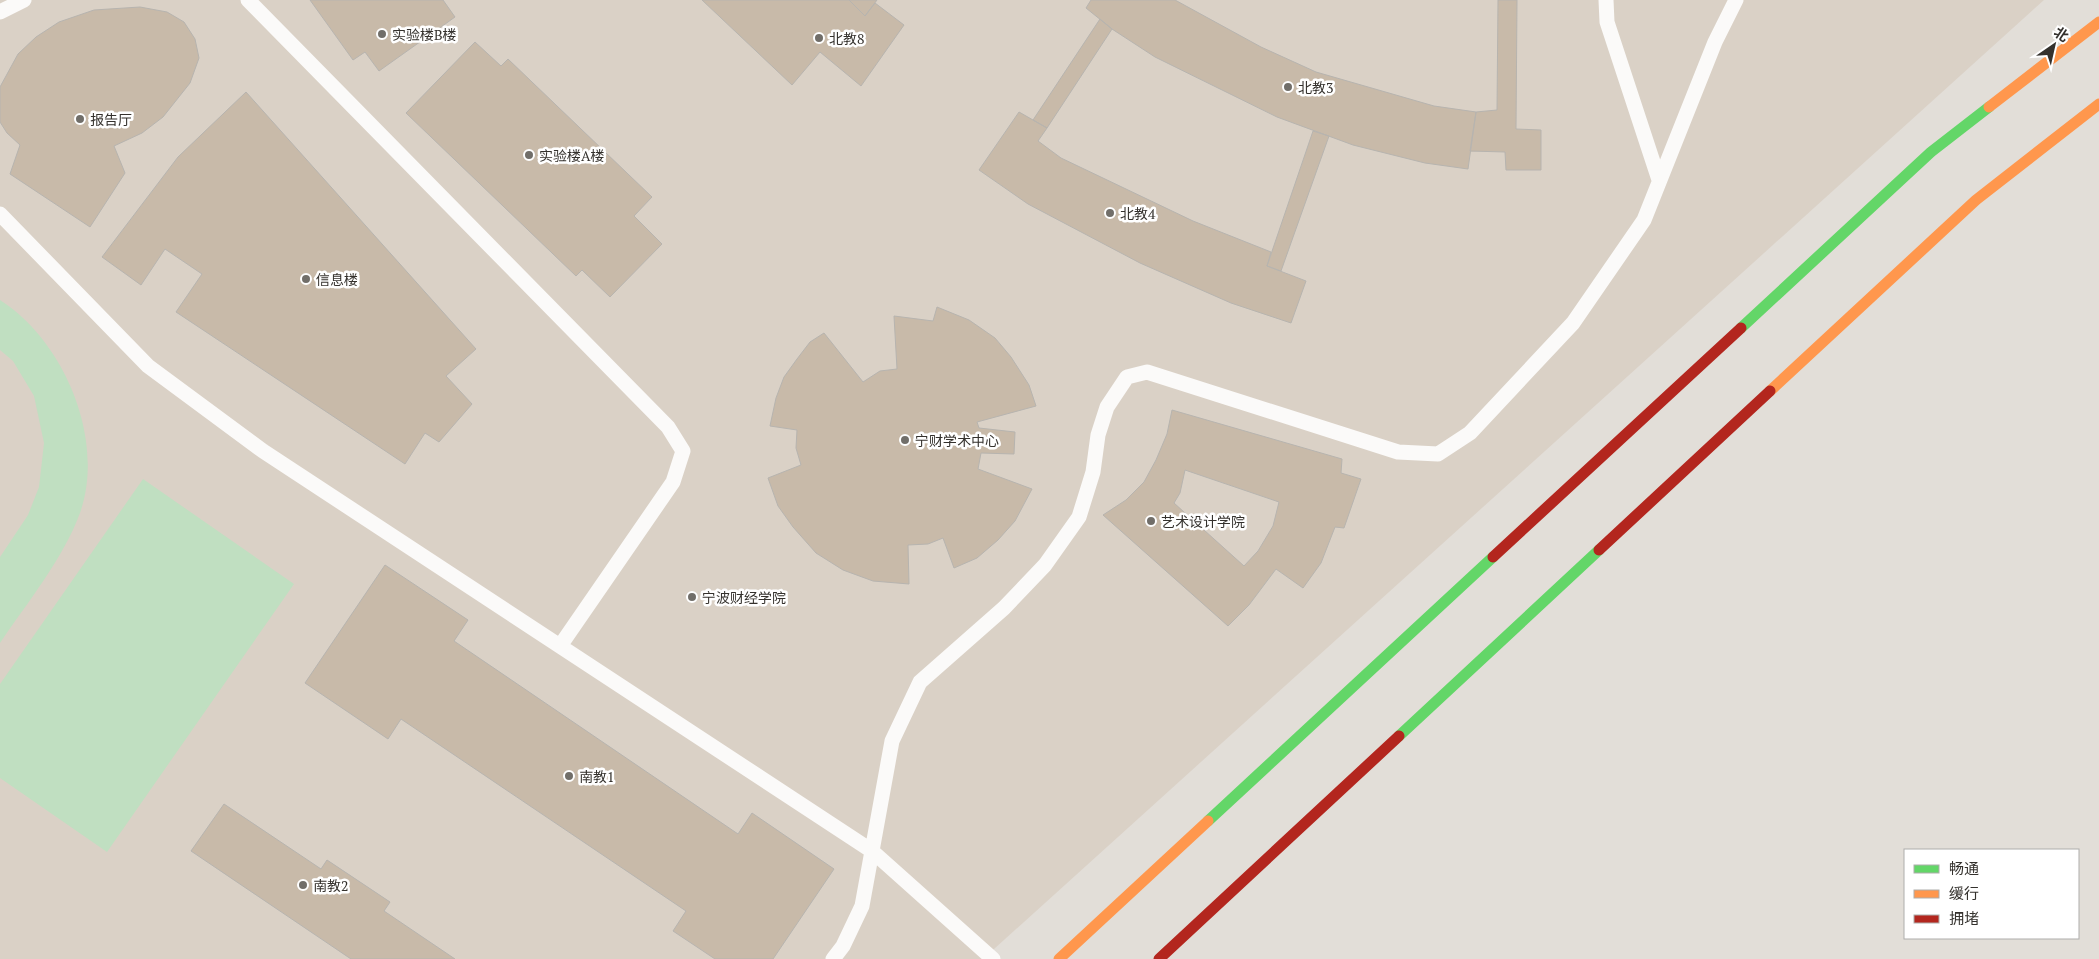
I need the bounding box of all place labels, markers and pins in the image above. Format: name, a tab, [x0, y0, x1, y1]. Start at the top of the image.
place label: 实验楼B楼	[392, 25, 457, 44]
marker: 实验楼B楼	[376, 28, 388, 40]
place label: 北教8	[829, 29, 864, 48]
marker: 北教8	[813, 32, 825, 44]
place label: 北教3	[1298, 78, 1333, 97]
marker: 北教3	[1282, 81, 1294, 93]
place label: 报告厅	[90, 110, 132, 129]
marker: 报告厅	[74, 113, 86, 125]
place label: 实验楼A楼	[539, 146, 605, 165]
marker: 实验楼A楼	[523, 149, 535, 161]
place label: 北教4	[1120, 204, 1156, 223]
marker: 北教4	[1104, 207, 1116, 219]
place label: 信息楼	[316, 270, 358, 289]
marker: 信息楼	[300, 273, 312, 285]
place label: 宁财学术中心	[915, 431, 999, 450]
marker: 宁财学术中心	[899, 434, 911, 446]
place label: 艺术设计学院	[1161, 512, 1245, 531]
marker: 艺术设计学院	[1145, 515, 1157, 527]
place label: 宁波财经学院	[702, 588, 786, 607]
marker: 宁波财经学院	[686, 591, 698, 603]
place label: 南教1	[579, 767, 614, 786]
marker: 南教1	[563, 770, 575, 782]
place label: 南教2	[313, 876, 348, 895]
marker: 南教2	[297, 879, 309, 891]

